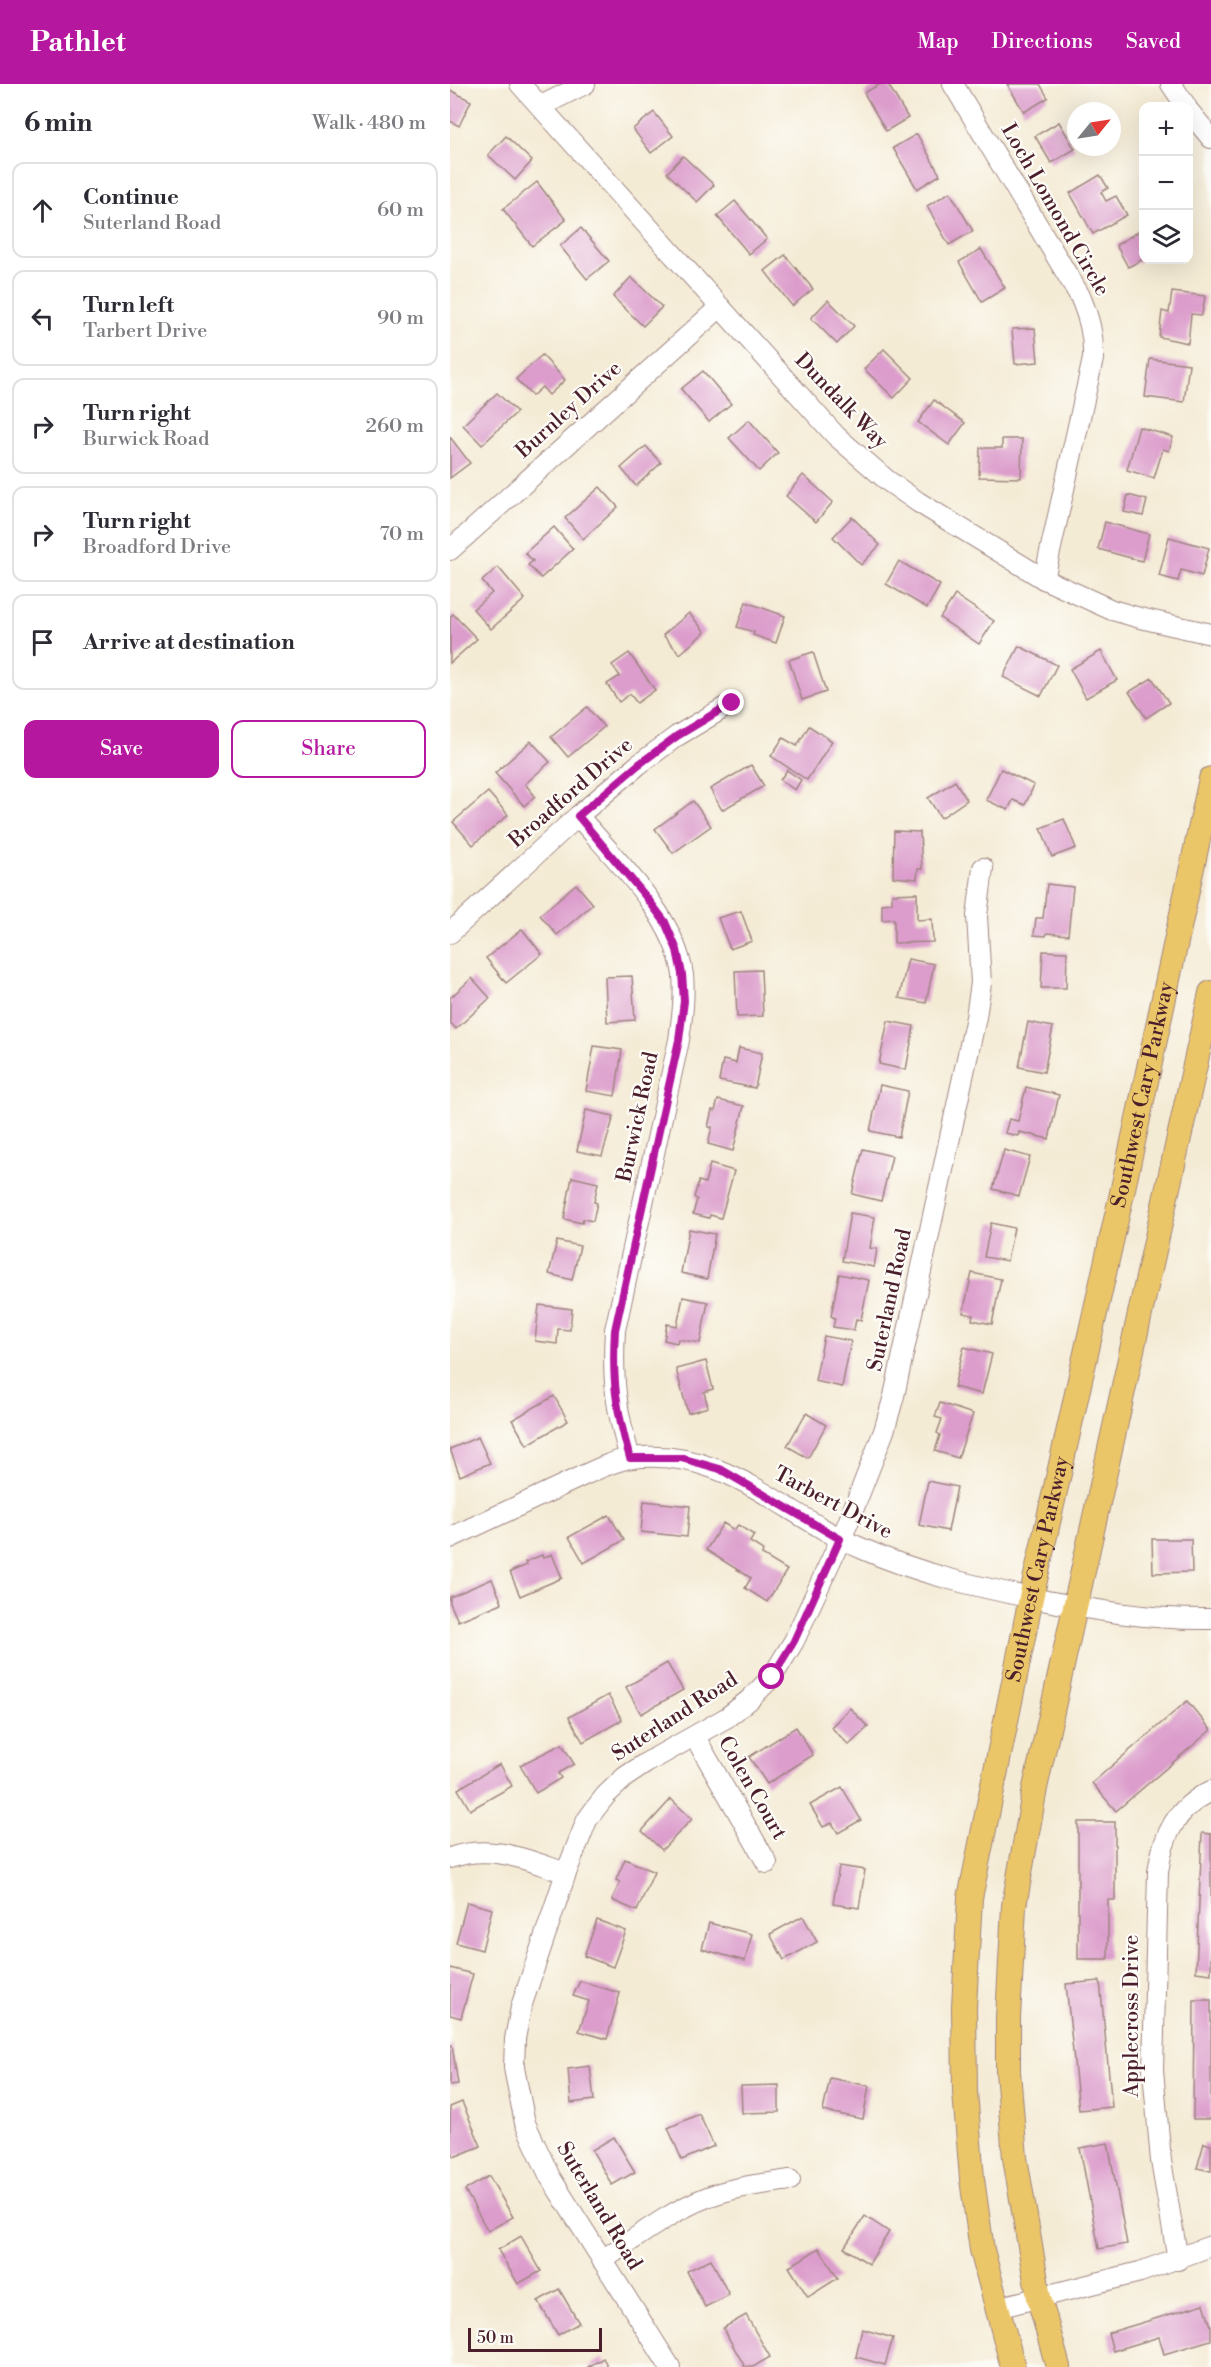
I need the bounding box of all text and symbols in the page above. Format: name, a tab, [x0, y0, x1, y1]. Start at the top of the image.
text: Pathlet	[30, 25, 126, 60]
text: Map	[917, 29, 959, 55]
text: Directions	[992, 29, 1093, 55]
text: Saved	[1126, 29, 1181, 55]
north arrow	[1067, 102, 1121, 156]
map controls	[1139, 102, 1193, 264]
button: +	[1139, 102, 1193, 156]
text: 6 min	[24, 107, 92, 139]
text: Walk · 480 m	[312, 111, 426, 136]
street label: Loch Lomond Circle	[995, 119, 1115, 301]
button: −	[1139, 156, 1193, 210]
text: Continue	[83, 184, 179, 211]
icon: ahead	[26, 194, 59, 227]
text: 60 m	[377, 198, 424, 223]
button: layers	[1139, 210, 1193, 264]
text: Suterland Road	[83, 211, 221, 236]
text: Turn left	[83, 292, 174, 319]
icon: left	[26, 302, 59, 335]
text: 90 m	[377, 306, 424, 331]
text: Tarbert Drive	[83, 319, 207, 344]
street label: Dundalk Way	[789, 348, 894, 455]
street label: Burnley Drive	[510, 356, 627, 465]
text: Turn right	[83, 400, 191, 427]
icon: right	[26, 410, 59, 443]
text: 260 m	[366, 414, 424, 439]
text: Burwick Road	[83, 427, 209, 452]
text: Turn right	[83, 508, 191, 535]
icon: right	[26, 518, 59, 551]
text: 70 m	[380, 522, 424, 547]
text: Broadford Drive	[83, 535, 231, 560]
icon: arrive	[26, 626, 59, 659]
text: Arrive at destination	[83, 629, 295, 656]
route end	[718, 689, 744, 715]
button: Save	[24, 720, 219, 778]
button: Share	[231, 720, 426, 778]
street label: Broadford Drive	[503, 732, 638, 854]
street label: Southwest Cary Parkway	[1106, 979, 1180, 1210]
street label: Burwick Road	[611, 1049, 665, 1186]
street label: Suterland Road	[862, 1226, 918, 1374]
street label: Southwest Cary Parkway	[1001, 1453, 1076, 1684]
street label: Tarbert Drive	[769, 1461, 897, 1545]
route start	[758, 1663, 784, 1689]
street label: Suterland Road	[607, 1667, 743, 1767]
street label: Colen Court	[712, 1732, 792, 1845]
street label: Applecross Drive	[1119, 1935, 1145, 2098]
street label: Suterland Road	[551, 2137, 648, 2275]
scale bar	[468, 2325, 602, 2352]
text: 50 m	[477, 2328, 514, 2348]

